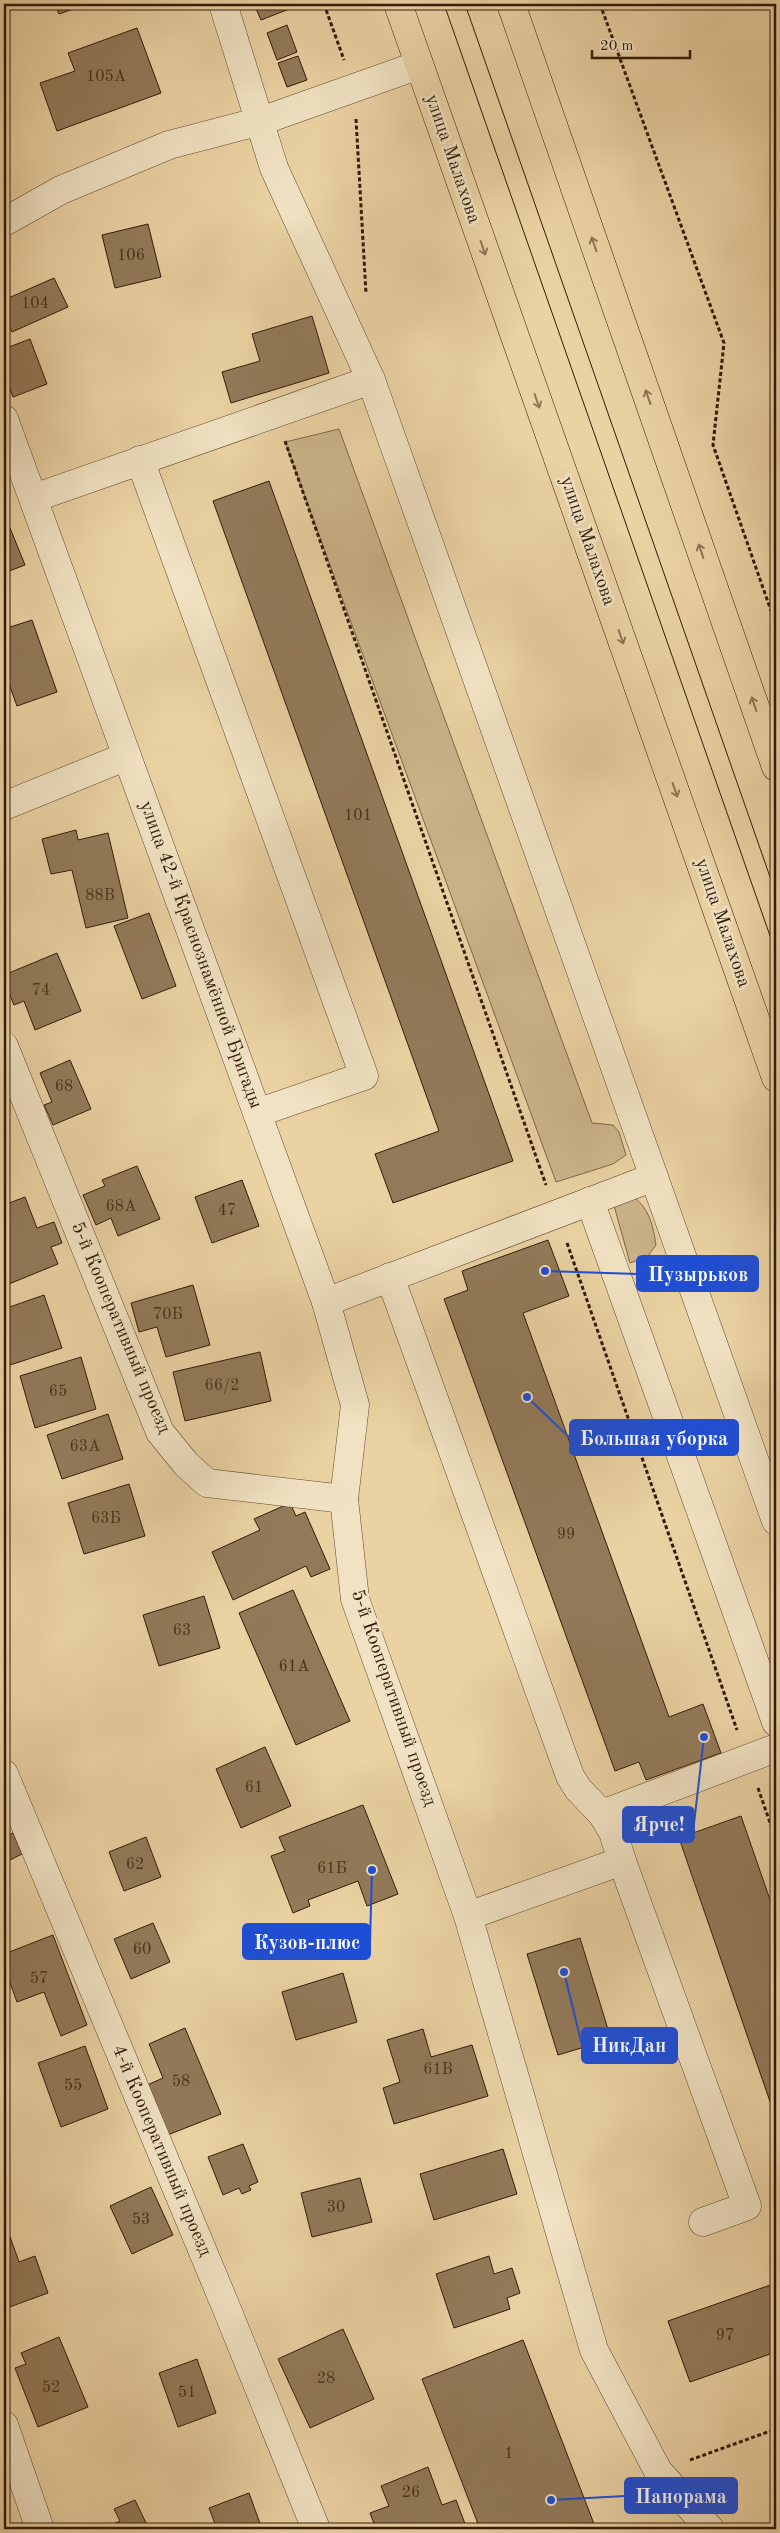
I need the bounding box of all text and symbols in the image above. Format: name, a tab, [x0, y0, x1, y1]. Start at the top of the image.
scale bar	[592, 28, 690, 60]
text: 20 m	[600, 39, 634, 54]
house number: 105А	[86, 69, 126, 85]
street label: улица Малахова	[421, 92, 483, 227]
one-way arrow	[589, 236, 599, 252]
one-way arrow	[479, 240, 489, 256]
house number: 106	[117, 248, 145, 264]
house number: 104	[21, 296, 49, 312]
one-way arrow	[643, 390, 652, 406]
one-way arrow	[533, 393, 543, 409]
street label: улица Малахова	[556, 474, 618, 609]
one-way arrow	[696, 544, 705, 559]
one-way arrow	[617, 629, 626, 644]
one-way arrow	[749, 697, 759, 713]
one-way arrow	[671, 782, 680, 798]
street label: улица 42-й Краснознамённой Бригады	[135, 799, 265, 1111]
house number: 101	[344, 808, 372, 824]
street label: улица Малахова	[691, 856, 753, 991]
house number: 88В	[85, 888, 115, 904]
house number: 74	[32, 983, 50, 999]
house number: 68	[55, 1079, 73, 1095]
house number: 68А	[106, 1199, 136, 1215]
house number: 47	[218, 1203, 236, 1219]
street label: 5-й Кооперативный проезд	[67, 1220, 173, 1437]
callout: Пузырьков	[637, 1256, 758, 1291]
text: Пузырьков	[648, 1266, 748, 1286]
house number: 70Б	[153, 1307, 183, 1323]
house number: 66/2	[204, 1378, 240, 1394]
house number: 65	[49, 1384, 67, 1400]
callout: Большая уборка	[570, 1420, 738, 1455]
text: Большая уборка	[580, 1430, 728, 1450]
house number: 63А	[70, 1439, 100, 1455]
house number: 63Б	[91, 1511, 121, 1527]
house number: 99	[557, 1527, 575, 1543]
street label: 5-й Кооперативный проезд	[347, 1587, 439, 1809]
house number: 63	[173, 1623, 191, 1639]
house number: 61А	[279, 1659, 309, 1675]
house number: 61	[245, 1780, 263, 1796]
callout: Ярче!	[623, 1807, 694, 1842]
text: Ярче!	[634, 1816, 685, 1836]
house number: 62	[126, 1857, 144, 1873]
house number: 61Б	[317, 1861, 347, 1877]
callout: Кузов-плюс	[243, 1924, 370, 1959]
text: Кузов-плюс	[254, 1934, 360, 1954]
house number: 60	[133, 1942, 151, 1958]
house number: 57	[30, 1971, 48, 1987]
callout: НикДан	[582, 2028, 677, 2063]
text: НикДан	[592, 2037, 666, 2057]
street label: 4-й Кооперативный проезд	[108, 2043, 214, 2260]
house number: 61В	[423, 2062, 453, 2078]
house number: 58	[172, 2074, 190, 2090]
house number: 55	[64, 2078, 82, 2094]
house number: 30	[327, 2200, 345, 2216]
house number: 53	[132, 2212, 150, 2228]
house number: 97	[716, 2328, 734, 2344]
house number: 28	[317, 2371, 335, 2387]
house number: 52	[42, 2380, 60, 2396]
house number: 51	[178, 2385, 196, 2401]
house number: 1	[504, 2446, 514, 2462]
callout: Панорама	[625, 2478, 737, 2513]
house number: 26	[402, 2485, 420, 2501]
text: Панорама	[635, 2488, 727, 2508]

